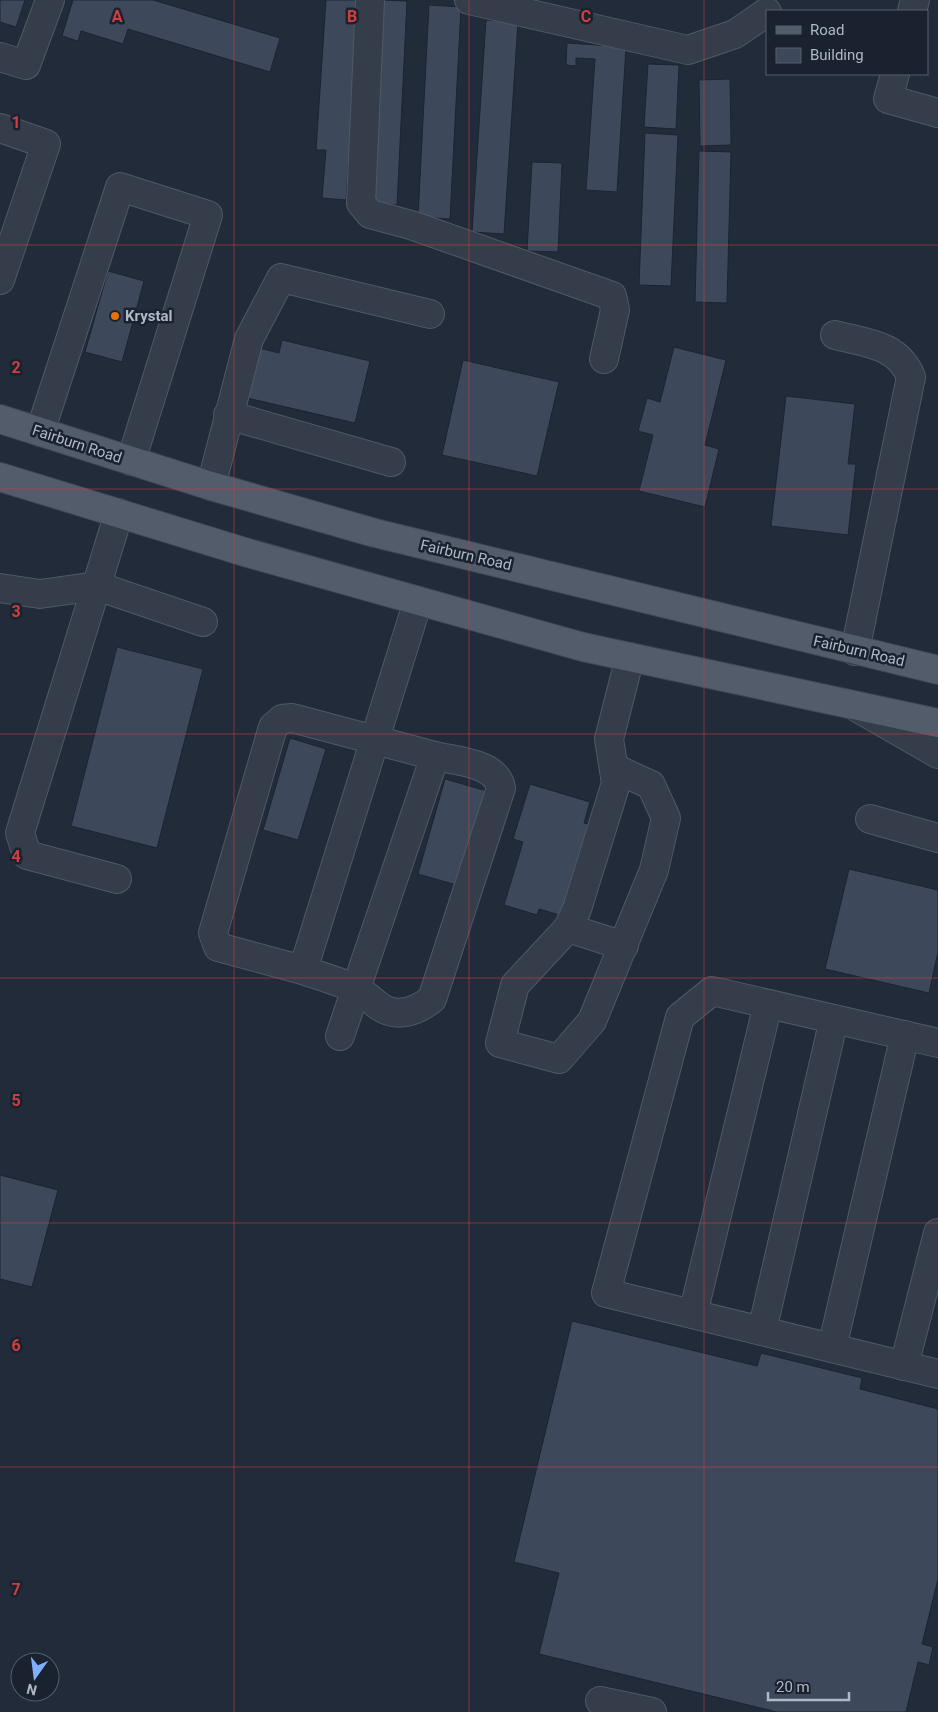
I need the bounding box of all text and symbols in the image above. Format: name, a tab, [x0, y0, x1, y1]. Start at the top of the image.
text: A	[112, 7, 123, 26]
text: B	[347, 7, 357, 26]
text: C	[581, 7, 591, 26]
legend	[766, 10, 928, 75]
text: Road	[810, 21, 844, 39]
text: Building	[810, 46, 864, 64]
text: 1	[11, 113, 21, 132]
place label: Krystal	[125, 307, 173, 325]
marker: Krystal	[109, 310, 121, 322]
text: 2	[11, 358, 21, 377]
street label: Fairburn Road	[30, 421, 124, 467]
street label: Fairburn Road	[419, 536, 513, 574]
text: 3	[11, 602, 21, 621]
street label: Fairburn Road	[812, 632, 906, 670]
text: 4	[11, 847, 21, 866]
text: 5	[11, 1091, 21, 1110]
text: 6	[11, 1336, 21, 1355]
text: 7	[11, 1580, 21, 1599]
north arrow	[10, 1652, 60, 1702]
scale bar	[768, 1670, 849, 1702]
text: 20 m	[776, 1678, 810, 1696]
text: N	[25, 1681, 39, 1699]

